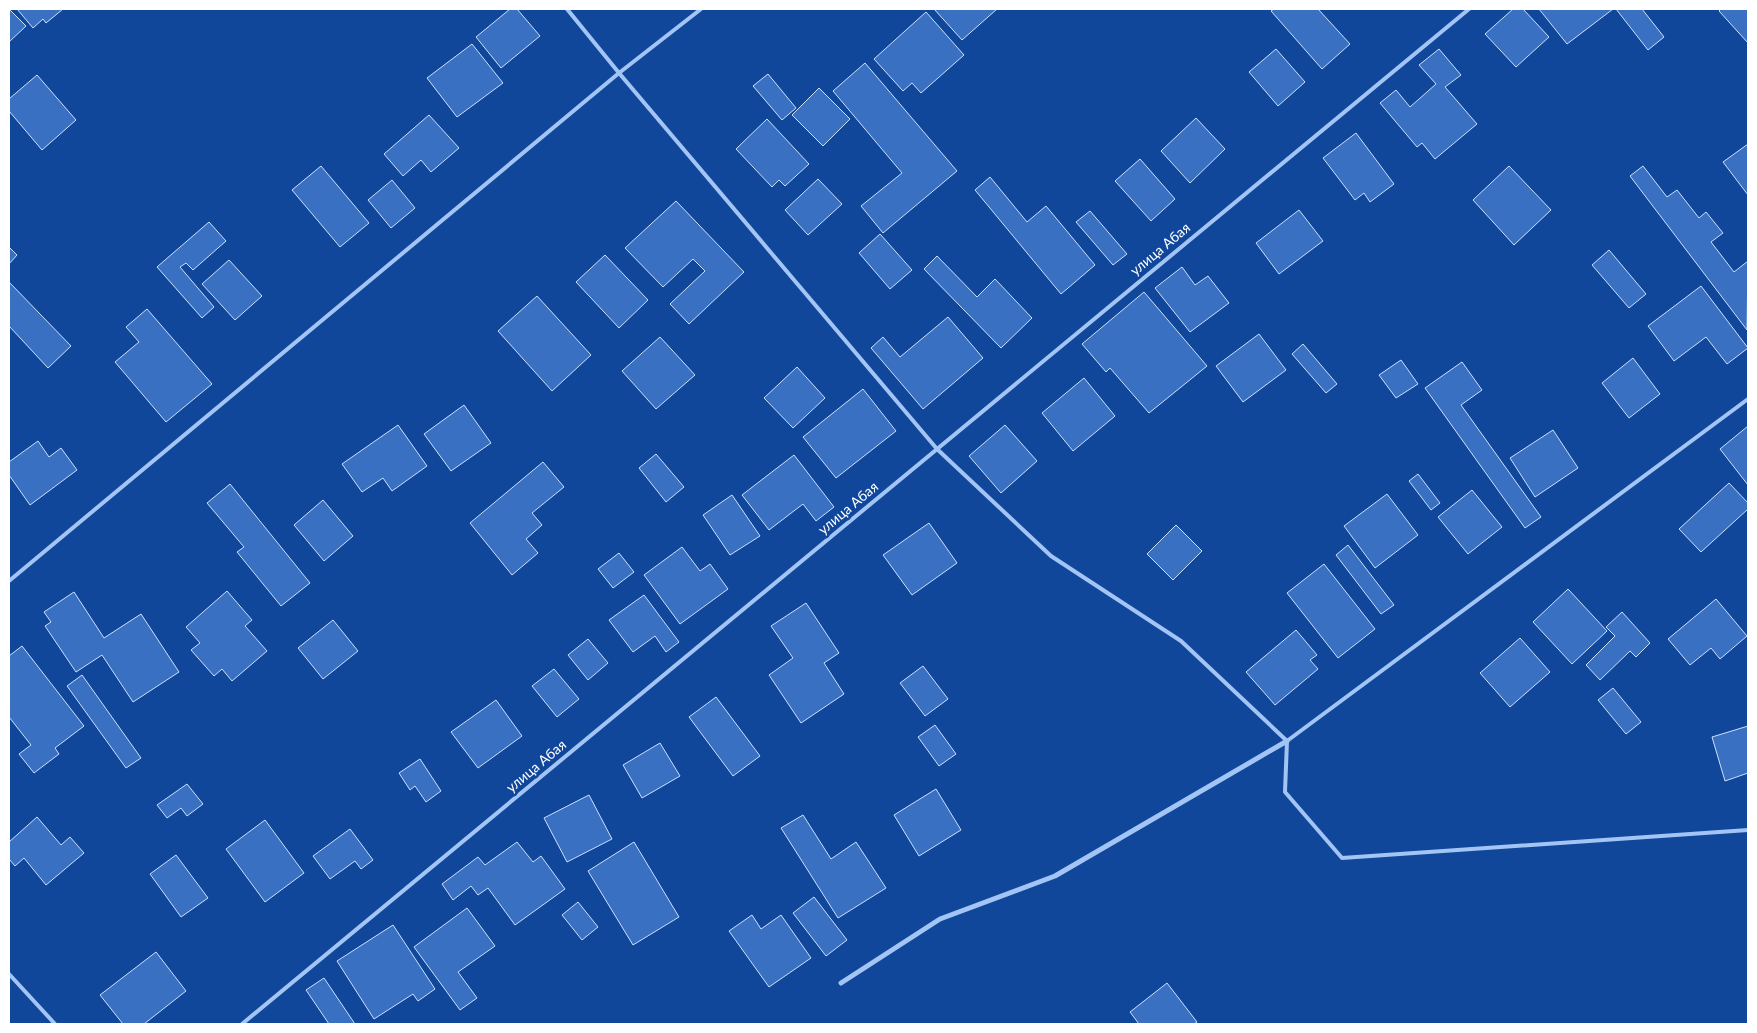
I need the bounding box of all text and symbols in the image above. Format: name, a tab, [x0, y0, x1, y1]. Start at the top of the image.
street label: улица Абая	[1126, 219, 1193, 279]
street label: улица Абая	[814, 478, 881, 538]
street label: улица Абая	[502, 736, 569, 796]

